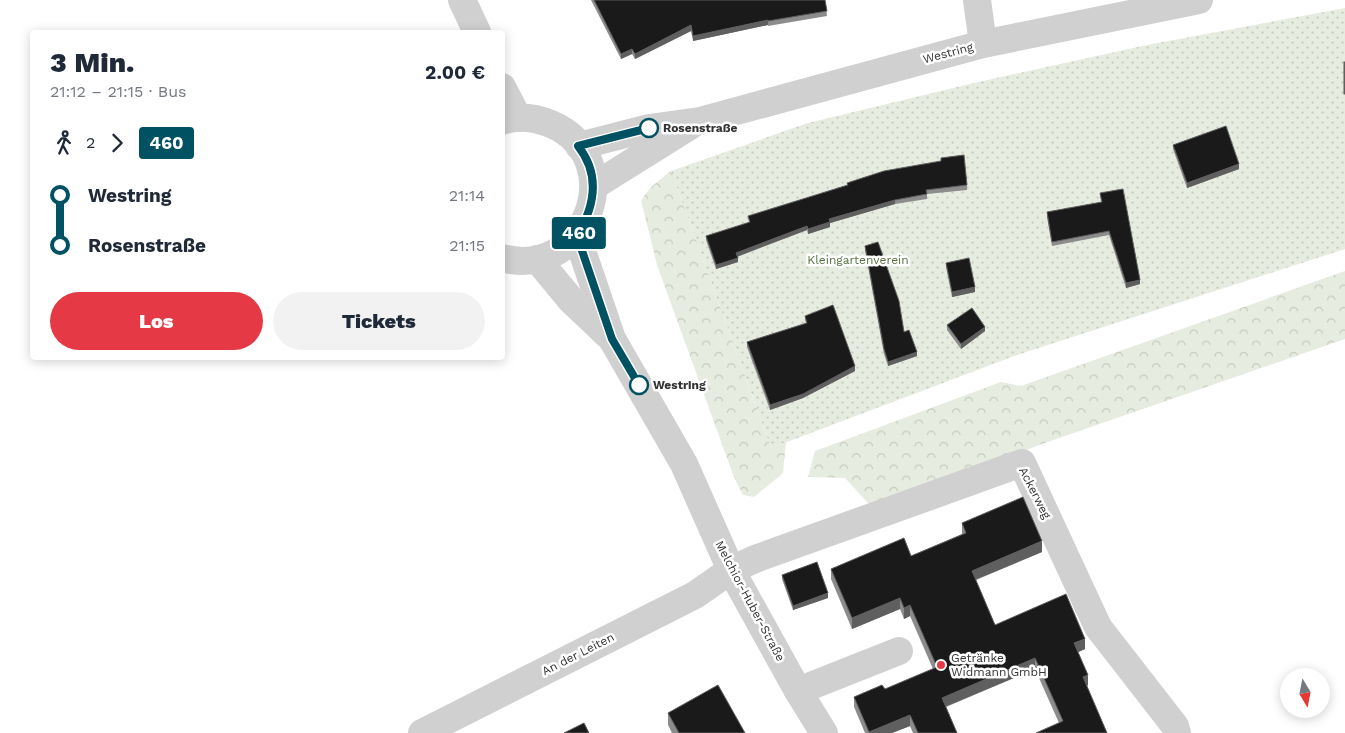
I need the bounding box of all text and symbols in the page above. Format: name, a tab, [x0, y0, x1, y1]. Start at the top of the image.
street label: Westring	[921, 39, 975, 66]
text: 3 Min.	[50, 46, 134, 79]
text: 2.00 €	[425, 61, 485, 84]
text: 21:12 – 21:15 · Bus	[50, 82, 187, 101]
marker: Rosenstraße	[639, 118, 659, 138]
place label: Rosenstraße	[663, 121, 738, 135]
icon: walk	[50, 129, 78, 157]
icon: forward	[103, 129, 131, 157]
text: 460	[149, 132, 184, 153]
text: 2	[86, 133, 95, 152]
text: Westring	[88, 184, 171, 207]
text: 21:14	[449, 186, 485, 205]
line badge: 460	[550, 217, 608, 249]
text: 460	[562, 222, 596, 243]
text: Rosenstraße	[88, 234, 206, 257]
text: 21:15	[449, 236, 485, 255]
park label: Kleingartenverein	[807, 253, 909, 267]
button: Los	[50, 292, 263, 350]
button: Tickets	[273, 292, 485, 350]
marker: Westring	[629, 375, 649, 395]
place label: Westring	[653, 378, 706, 392]
street label: Ackerweg	[1016, 465, 1054, 522]
street label: Melchior-Huber-Straße	[712, 538, 788, 664]
street label: An der Leiten	[540, 630, 616, 678]
place label: Getränke Widmann GmbH	[951, 651, 1047, 679]
marker: Getränke Widmann GmbH	[935, 659, 947, 671]
north arrow	[1280, 668, 1330, 718]
map controls	[1280, 668, 1330, 718]

